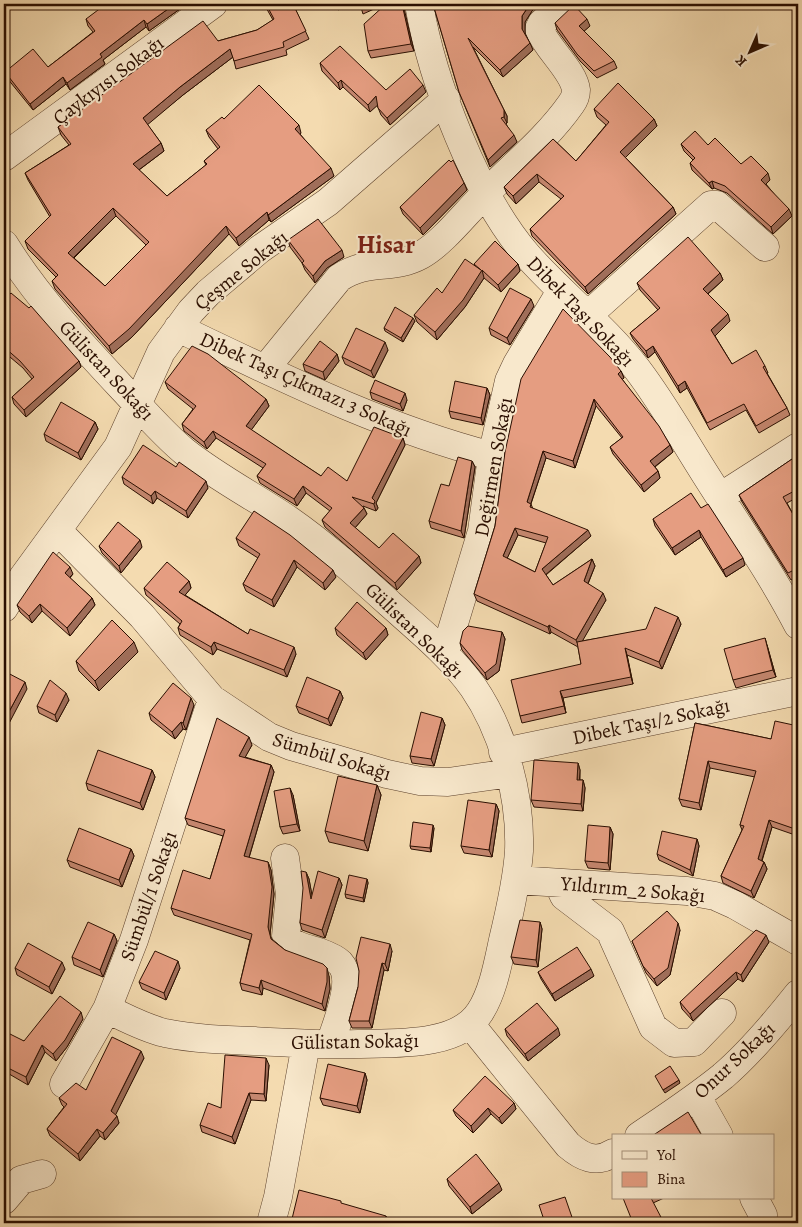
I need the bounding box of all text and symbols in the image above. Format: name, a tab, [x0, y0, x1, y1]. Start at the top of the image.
north arrow	[724, 28, 774, 78]
street label: Çaykıyısı Sokağı	[47, 30, 169, 131]
text: K	[731, 50, 751, 71]
street label: Çeşme Sokağı	[189, 224, 294, 317]
district label: Hisar	[357, 228, 415, 262]
street label: Dibek Taşı Sokağı	[521, 250, 640, 373]
street label: Gülistan Sokağı	[53, 314, 160, 426]
street label: Dibek Taşı Çıkmazı 3 Sokağı	[196, 325, 416, 443]
street label: Değirmen Sokağı	[468, 395, 519, 539]
street label: Gülistan Sokağı	[359, 576, 470, 684]
street label: Dibek Taşı/2 Sokağı	[570, 692, 732, 751]
street label: Sümbül Sokağı	[269, 726, 394, 787]
street label: Sümbül/1 Sokağı	[114, 827, 183, 965]
street label: Yıldırım_2 Sokağı	[559, 870, 706, 909]
street label: Onur Sokağı	[688, 1016, 781, 1105]
street label: Gülistan Sokağı	[291, 1027, 419, 1056]
legend	[612, 1134, 774, 1200]
text: Yol	[656, 1145, 676, 1165]
text: Bina	[657, 1169, 685, 1189]

